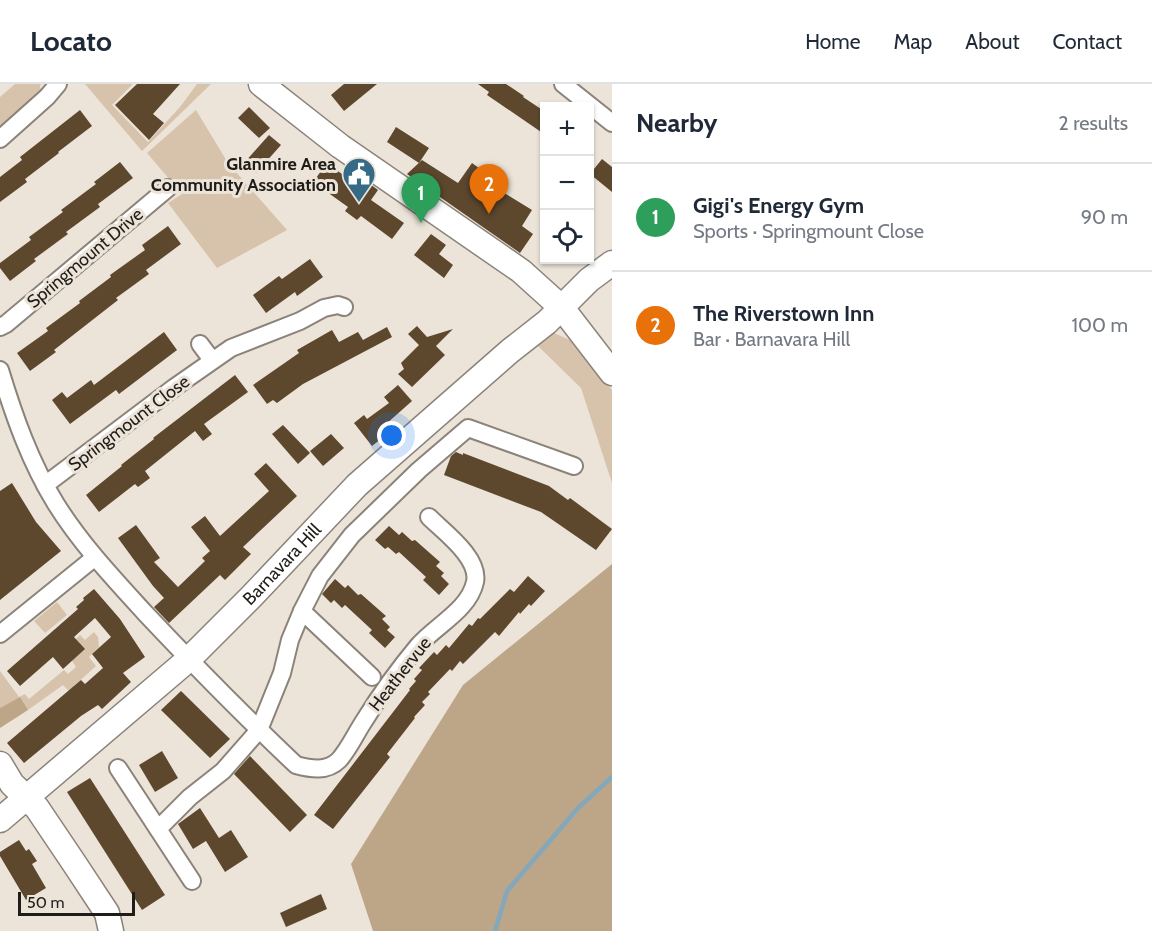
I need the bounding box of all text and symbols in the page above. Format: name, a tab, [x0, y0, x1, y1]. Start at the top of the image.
text: Locato	[30, 24, 112, 58]
text: Home	[805, 29, 861, 54]
text: Map	[894, 29, 932, 54]
text: About	[965, 29, 1019, 54]
text: Contact	[1052, 29, 1122, 54]
map controls	[540, 102, 594, 264]
button: +	[540, 102, 594, 156]
text: Nearby	[636, 107, 717, 139]
text: 2 results	[1058, 111, 1128, 135]
place label: Glanmire Area Community Association	[151, 153, 336, 196]
public building icon: Glanmire Area Community Association	[341, 156, 377, 203]
button: −	[540, 156, 594, 210]
pin: 2	[470, 164, 508, 214]
pin: 1	[402, 174, 440, 223]
text: Gigi's Energy Gym	[693, 192, 864, 219]
street label: Springmount Drive	[23, 203, 147, 313]
text: 1	[652, 205, 659, 229]
text: 90 m	[1081, 205, 1128, 229]
button: locate	[540, 210, 594, 264]
text: Sports · Springmount Close	[693, 219, 924, 243]
text: The Riverstown Inn	[693, 300, 874, 327]
text: 2	[650, 313, 661, 337]
text: 100 m	[1072, 313, 1128, 337]
text: Bar · Barnavara Hill	[693, 327, 850, 351]
street label: Springmount Close	[64, 370, 194, 476]
your location	[377, 421, 406, 450]
street label: Barnavara Hill	[238, 518, 326, 610]
street label: Heathervue	[364, 632, 436, 716]
scale bar	[18, 889, 135, 916]
text: 50 m	[27, 893, 64, 912]

